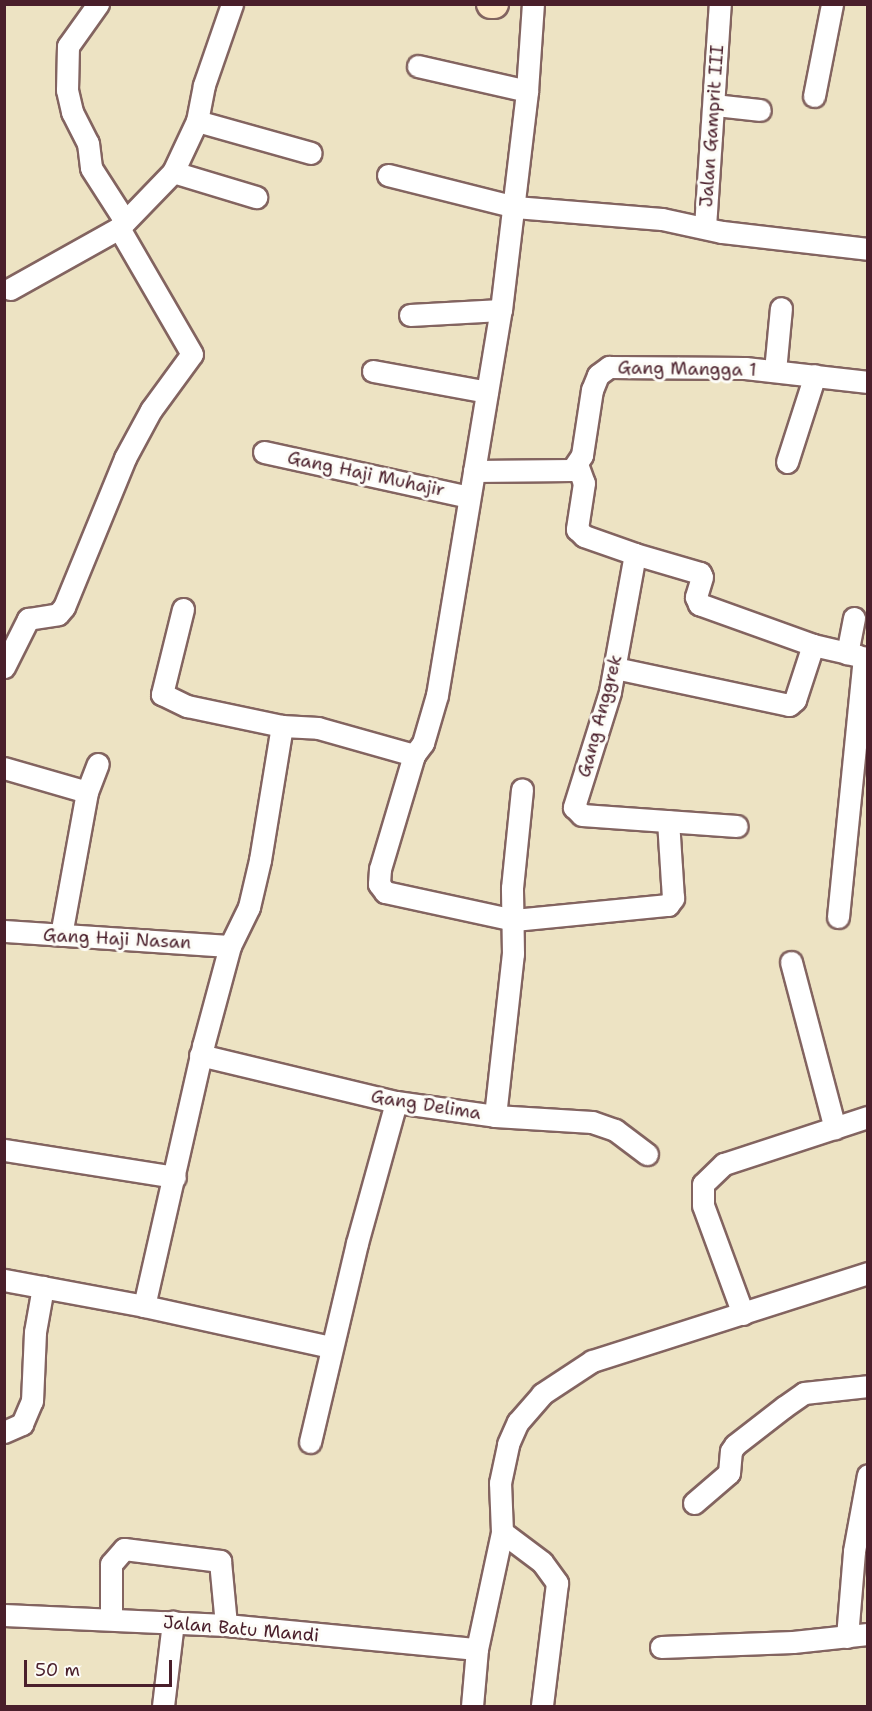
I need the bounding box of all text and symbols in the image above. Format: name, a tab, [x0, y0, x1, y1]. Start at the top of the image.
street label: Jalan Gamprit III	[696, 44, 728, 208]
street label: Gang Mangga 1	[617, 357, 757, 381]
street label: Gang Haji Muhajir	[285, 447, 447, 501]
street label: Gang Anggrek	[573, 652, 627, 780]
street label: Gang Haji Nasan	[42, 924, 192, 954]
street label: Gang Delima	[369, 1086, 483, 1124]
street label: Jalan Batu Mandi	[162, 1611, 320, 1647]
scale bar	[27, 1648, 176, 1686]
text: 50 m	[35, 1658, 80, 1682]

